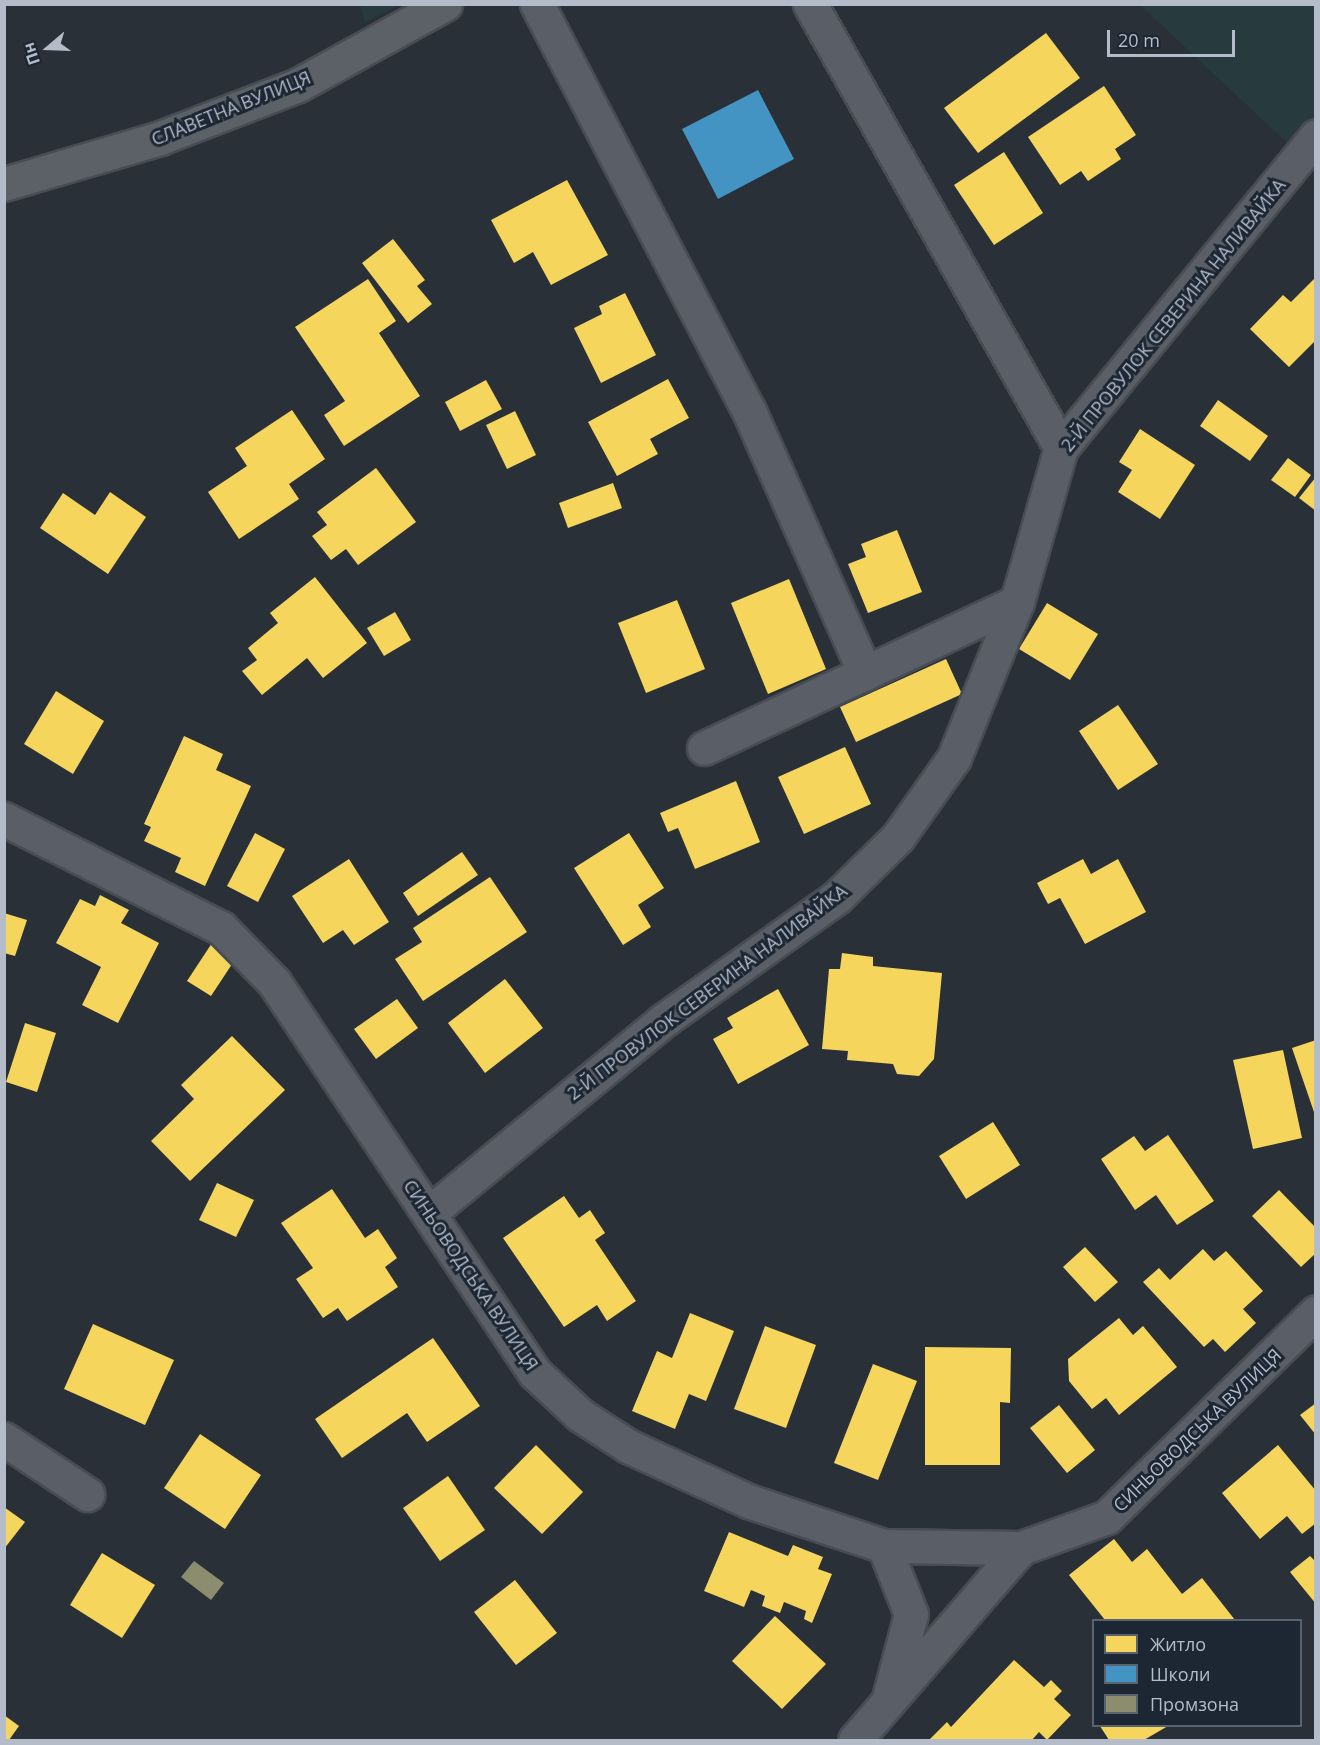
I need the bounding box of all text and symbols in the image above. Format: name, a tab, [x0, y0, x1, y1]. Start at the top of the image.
north arrow	[18, 18, 78, 78]
scale bar	[1110, 18, 1238, 56]
text: 20 m	[1118, 28, 1160, 52]
text: Пн	[17, 40, 45, 68]
street label: СЛАВЕТНА ВУЛИЦЯ	[148, 66, 314, 150]
street label: 2-Й ПРОВУЛОК СЕВЕРИНА НАЛИВАЙКА	[1056, 174, 1290, 456]
street label: 2-Й ПРОВУЛОК СЕВЕРИНА НАЛИВАЙКА	[563, 880, 851, 1104]
street label: СИНЬОВОДСЬКА ВУЛИЦЯ	[399, 1176, 543, 1374]
street label: СИНЬОВОДСЬКА ВУЛИЦЯ	[1109, 1344, 1285, 1516]
legend	[1092, 1619, 1302, 1727]
text: Житло	[1150, 1632, 1206, 1656]
text: Школи	[1150, 1662, 1210, 1686]
text: Промзона	[1150, 1692, 1239, 1716]

